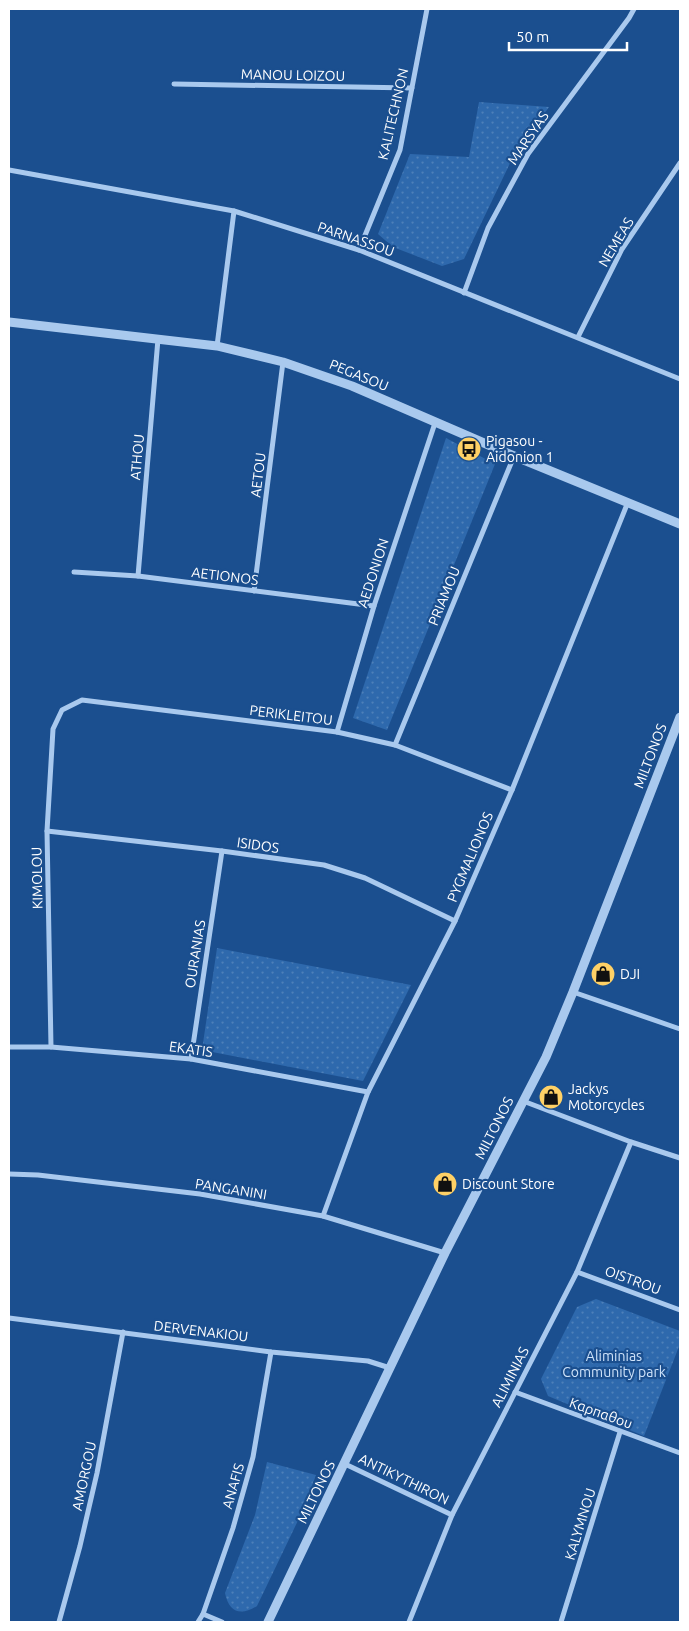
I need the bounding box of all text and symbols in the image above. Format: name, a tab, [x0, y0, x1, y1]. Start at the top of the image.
scale bar	[509, 20, 626, 52]
text: 50 m	[516, 28, 549, 45]
street label: MANOU LOIZOU	[241, 66, 345, 84]
street label: KALITECHNON	[375, 67, 411, 161]
street label: MARSYAS	[504, 108, 552, 168]
street label: NEMEAS	[595, 214, 637, 270]
street label: PARNASSOU	[316, 218, 396, 260]
street label: PEGASOU	[327, 356, 391, 394]
street label: ATHOU	[127, 433, 147, 481]
place label: Pigasou - Aidonion 1	[486, 433, 554, 465]
bus stop icon: Pigasou - Aidonion 1	[456, 436, 482, 462]
street label: AETOU	[247, 452, 269, 498]
street label: AEDONION	[354, 536, 392, 610]
street label: AETIONOS	[191, 564, 259, 588]
street label: PRIAMOU	[425, 564, 463, 628]
street label: PERIKLEITOU	[249, 702, 333, 728]
street label: MILTONOS	[630, 721, 670, 791]
street label: PYGMALIONOS	[444, 810, 496, 904]
street label: ISIDOS	[236, 834, 280, 856]
street label: KIMOLOU	[28, 847, 46, 909]
street label: OURANIAS	[182, 919, 208, 989]
shop icon: DJI	[590, 961, 616, 987]
place label: DJI	[620, 966, 640, 982]
street label: EKATIS	[168, 1038, 214, 1060]
place label: Jackys Motorcycles	[568, 1081, 645, 1113]
shop icon: Jackys Motorcycles	[538, 1084, 564, 1110]
street label: MILTONOS	[471, 1094, 517, 1162]
shop icon: Discount Store	[432, 1171, 458, 1197]
street label: PANGANINI	[194, 1175, 268, 1203]
place label: Discount Store	[462, 1176, 555, 1192]
street label: OISTROU	[603, 1262, 663, 1298]
street label: DERVENAKIOU	[153, 1317, 249, 1345]
street label: ALIMINIAS	[488, 1344, 532, 1410]
park label: Aliminias Community park	[562, 1348, 666, 1380]
street label: Καρπαθου	[567, 1394, 635, 1432]
street label: AMORGOU	[69, 1440, 99, 1512]
street label: ANTIKYTHIRON	[356, 1450, 452, 1508]
street label: MILTONOS	[294, 1458, 338, 1526]
street label: ANAFIS	[219, 1461, 247, 1511]
street label: KALYMNOU	[561, 1486, 599, 1562]

